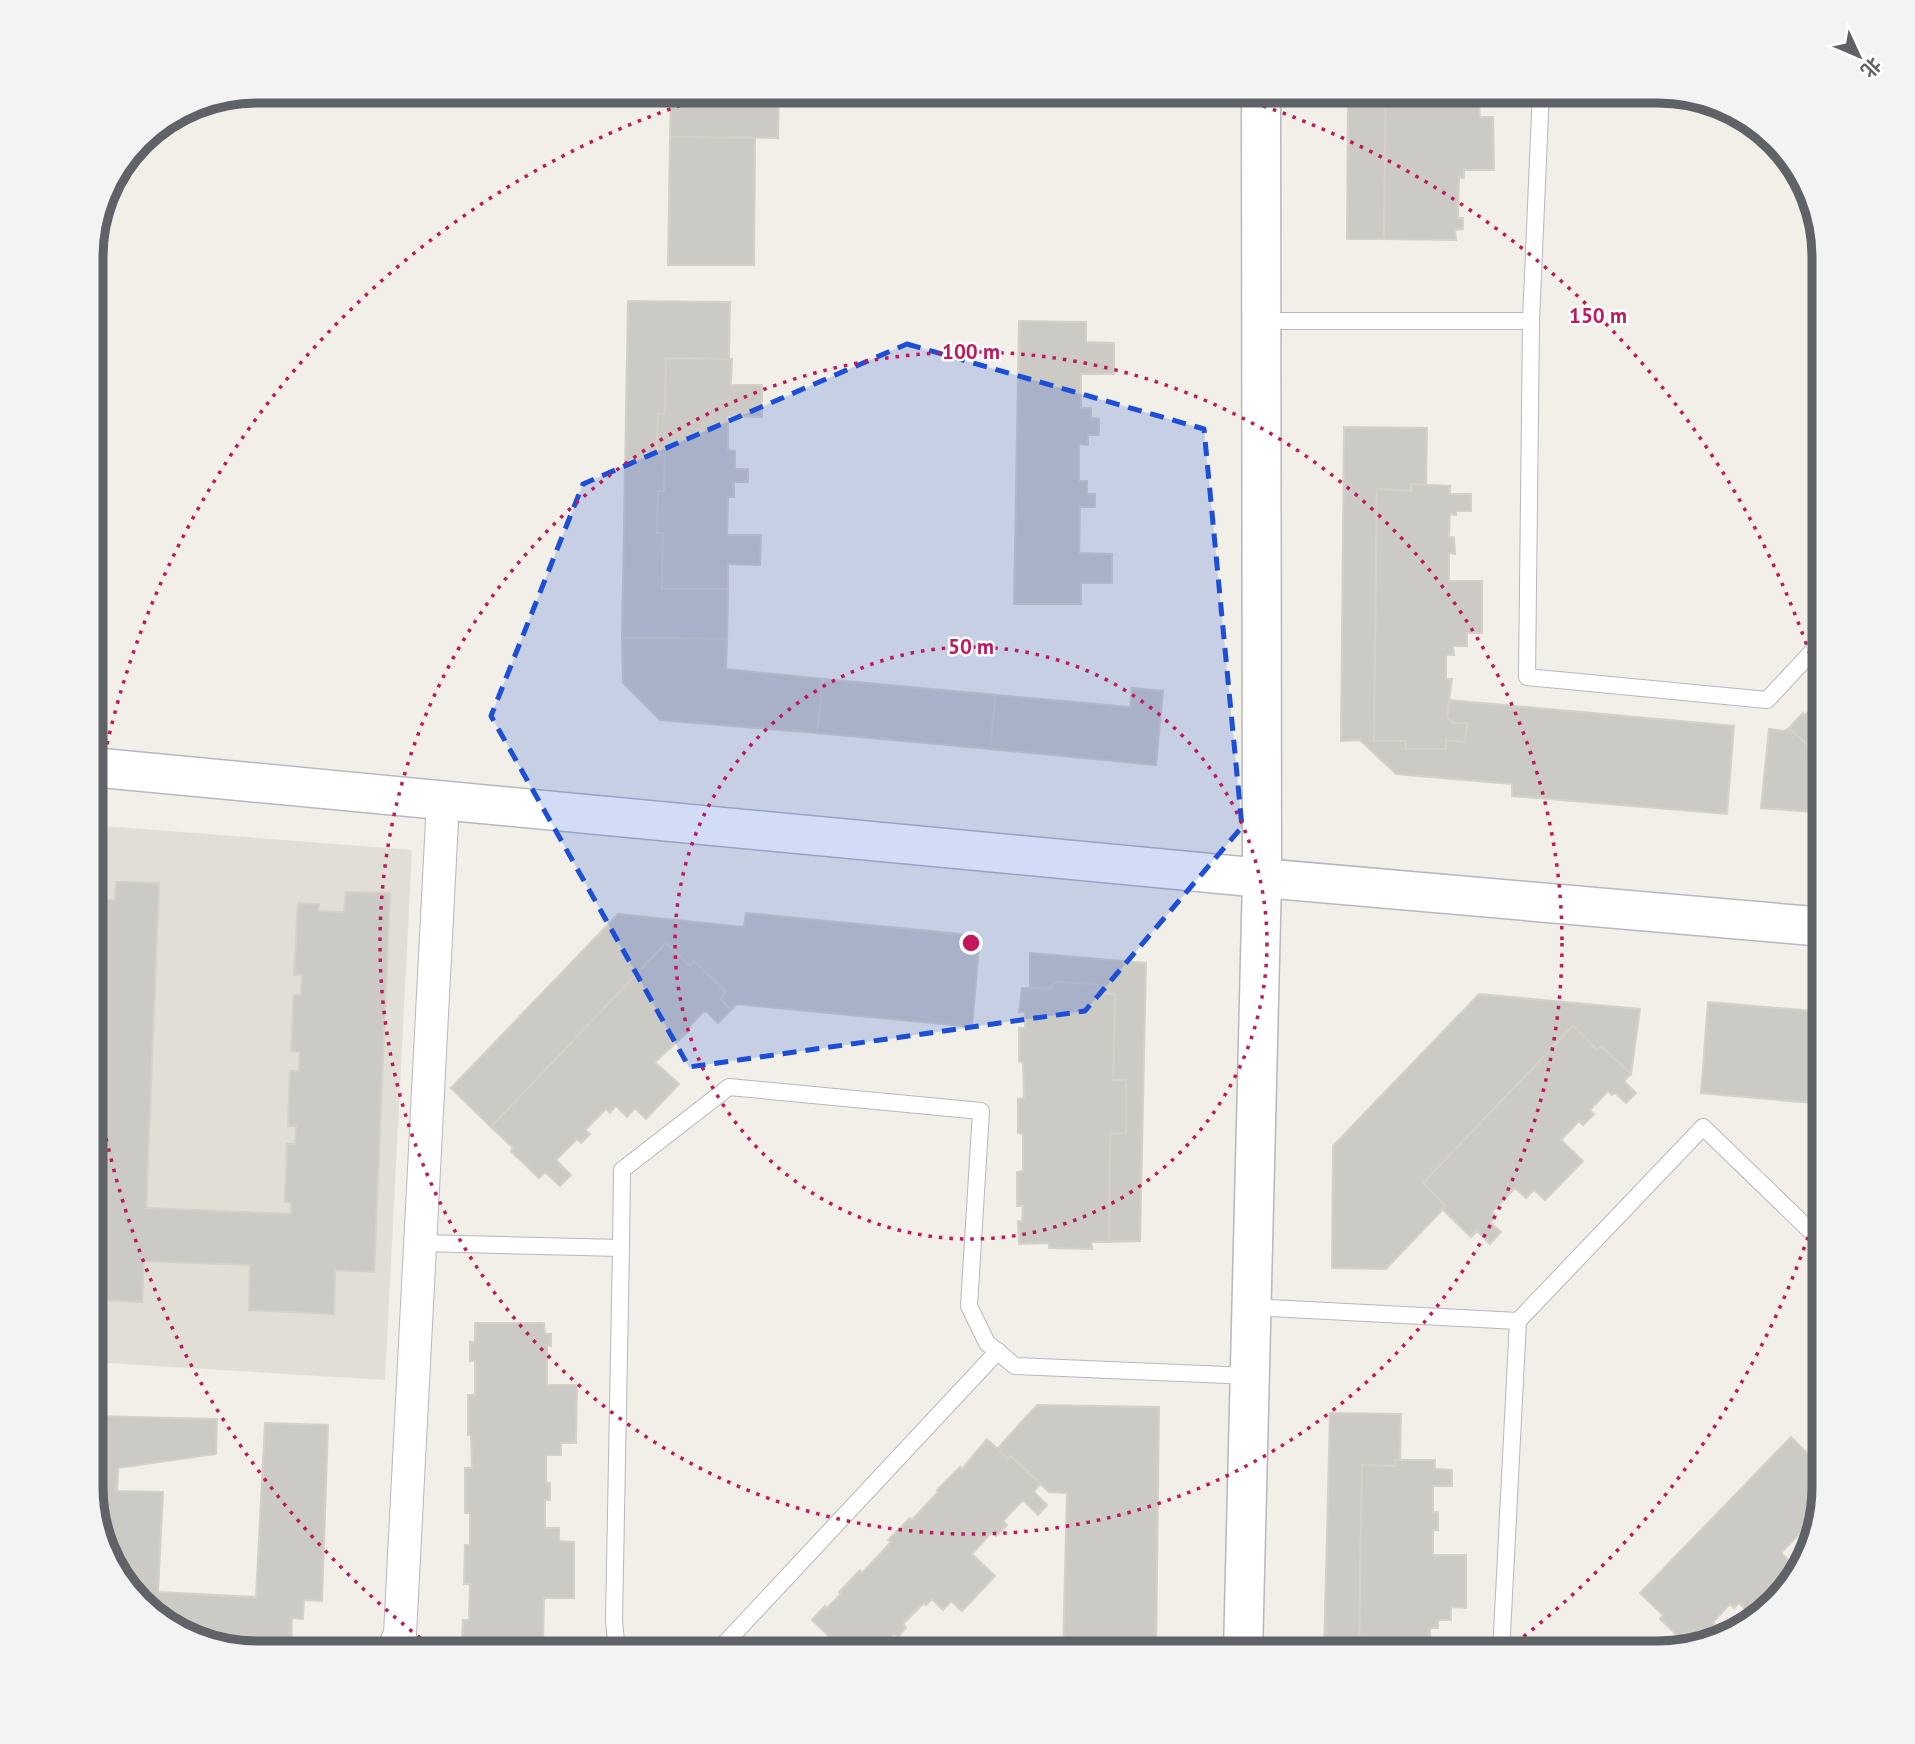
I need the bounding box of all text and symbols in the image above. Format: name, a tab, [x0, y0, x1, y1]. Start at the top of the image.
north arrow	[1824, 21, 1894, 91]
text: 北	[1856, 53, 1886, 83]
text: 150 m	[1569, 302, 1627, 329]
text: 100 m	[942, 338, 1000, 365]
text: 50 m	[948, 633, 994, 660]
centre of rings	[959, 931, 983, 955]

